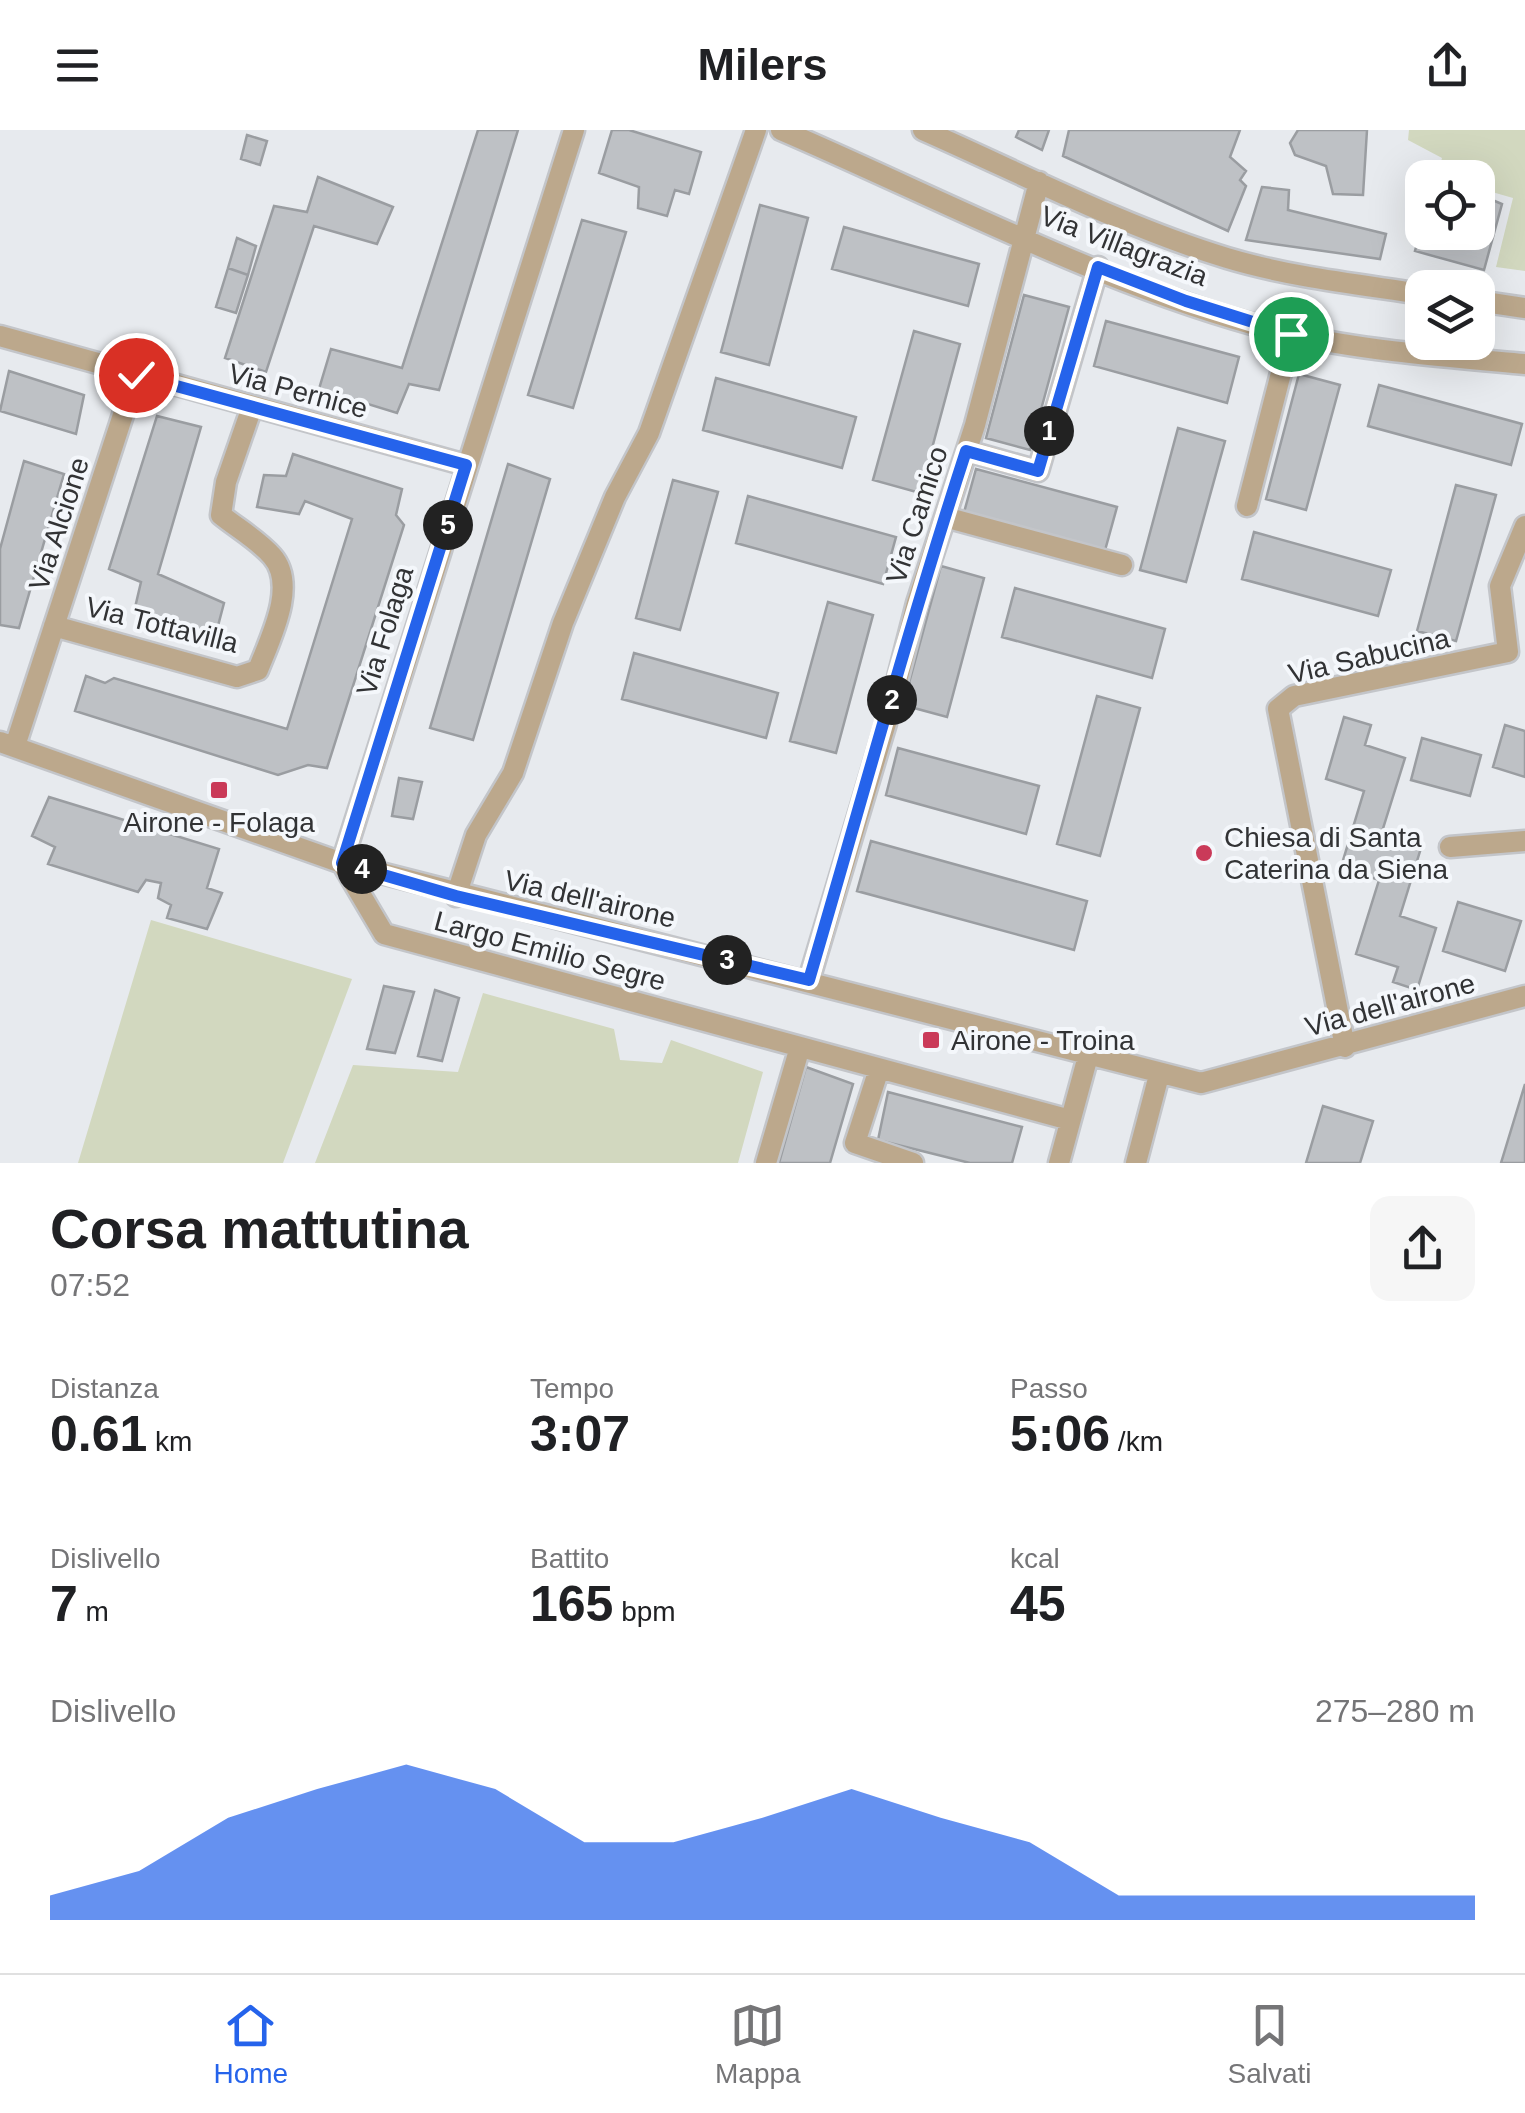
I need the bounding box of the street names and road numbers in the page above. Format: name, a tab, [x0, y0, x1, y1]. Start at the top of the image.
street label: Via Villagrazia	[1036, 200, 1212, 292]
street label: Via Pernice	[225, 358, 371, 424]
street label: Via Camico	[880, 442, 954, 588]
street label: Via Alcione	[23, 454, 95, 594]
street label: Via Folaga	[351, 562, 419, 699]
street label: Via Tottavilla	[82, 591, 242, 659]
street label: Via Sabucina	[1285, 622, 1453, 690]
street label: Via dell'airone	[501, 864, 679, 934]
street label: Largo Emilio Segre	[431, 905, 669, 997]
street label: Via dell'airone	[1302, 967, 1478, 1043]

